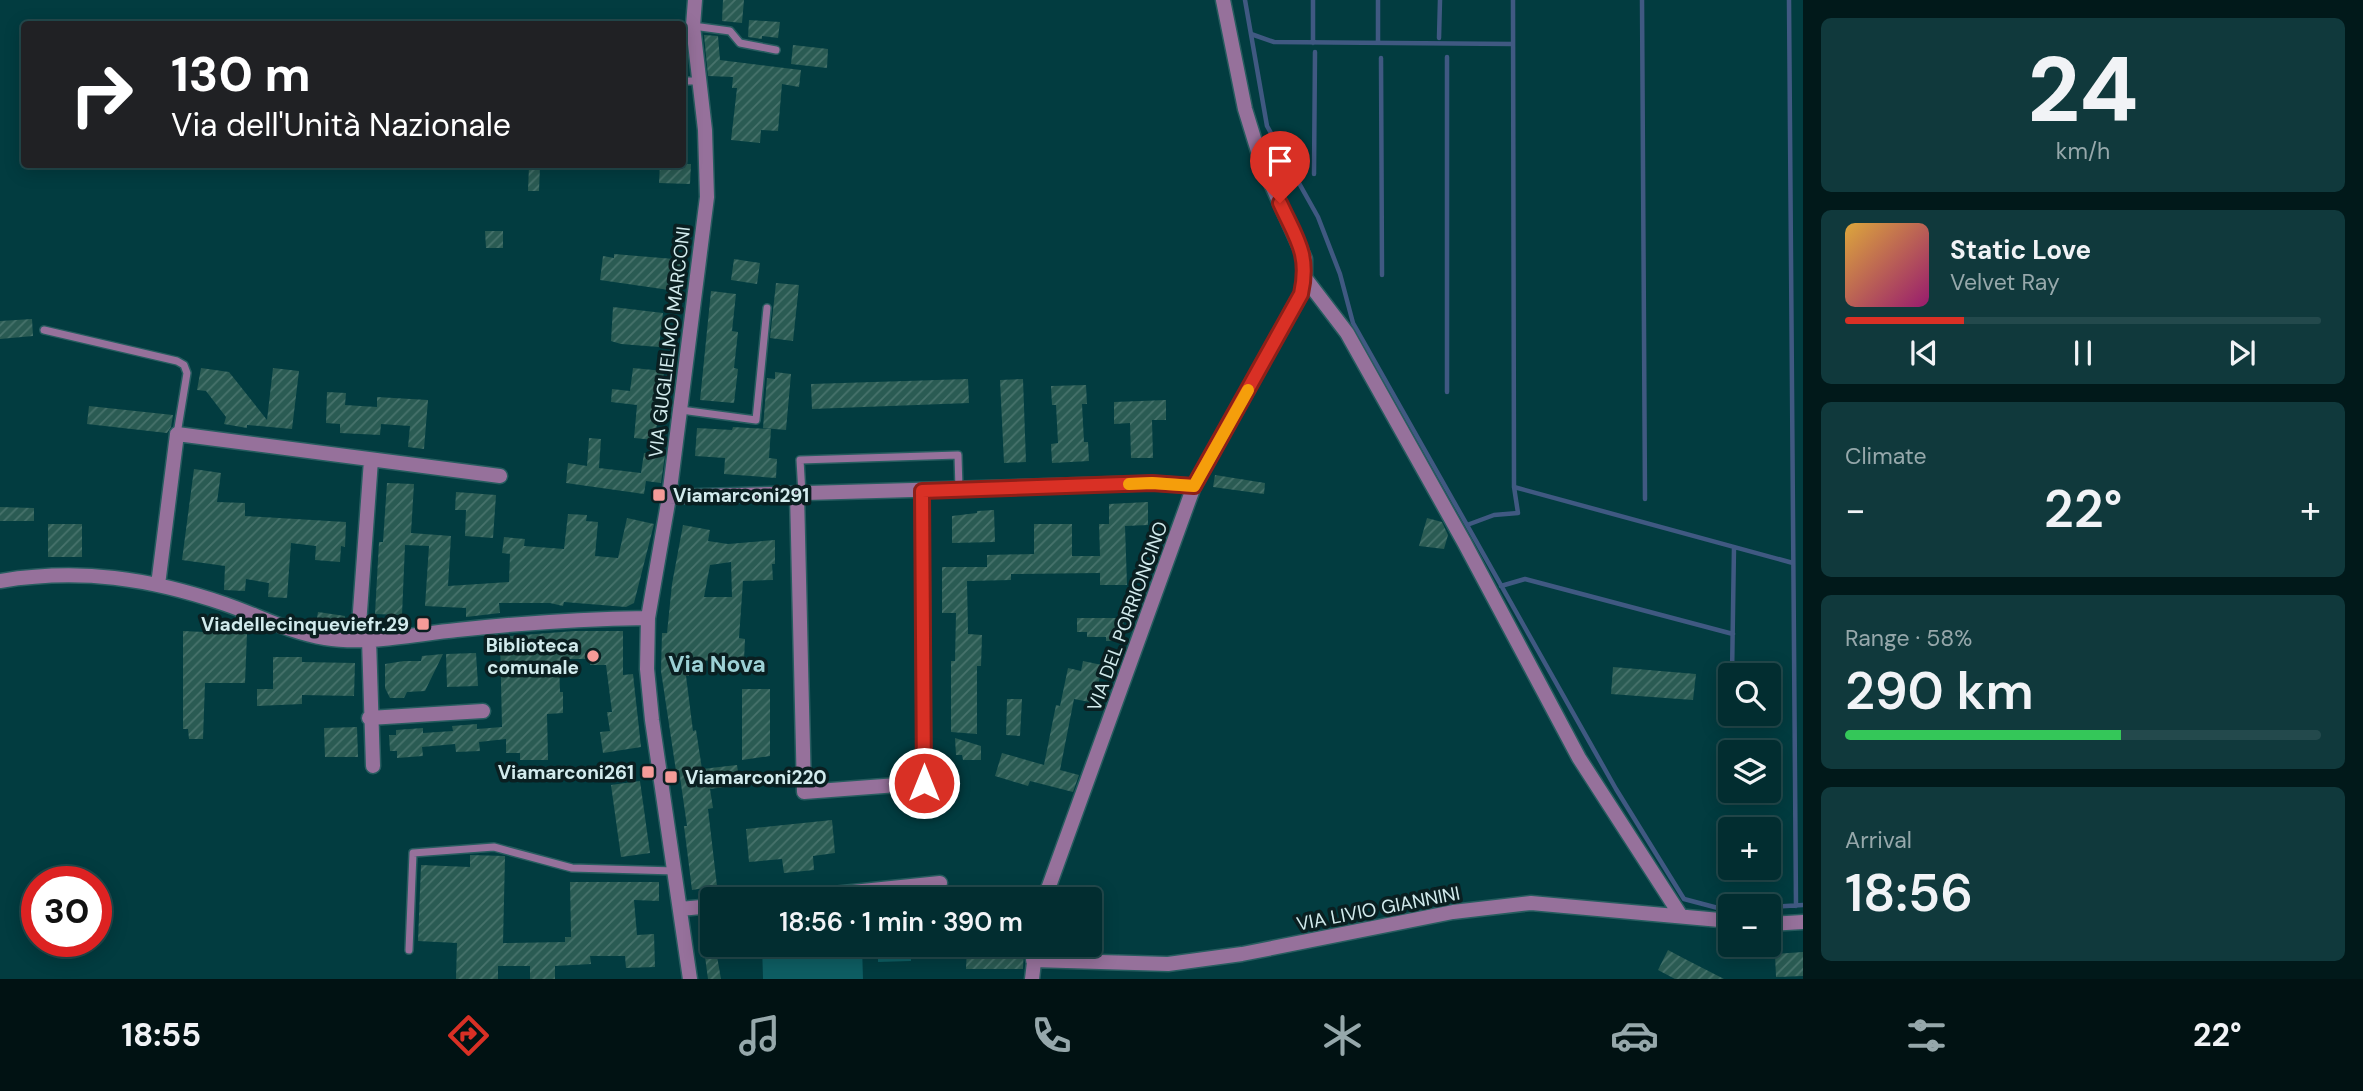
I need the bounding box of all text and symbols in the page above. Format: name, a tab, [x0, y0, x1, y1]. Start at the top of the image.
text: 24	[2027, 31, 2139, 149]
text: 130 m	[171, 42, 311, 106]
icon: right	[56, 49, 147, 140]
text: Via dell'Unità Nazionale	[171, 104, 511, 146]
pin	[1250, 131, 1310, 203]
text: km/h	[2056, 136, 2110, 166]
icon: arrive	[1261, 142, 1299, 180]
street label: VIA GUGLIELMO MARCONI	[643, 225, 696, 459]
text: Static Love	[1950, 233, 2091, 267]
text: Velvet Ray	[1950, 267, 2060, 297]
icon: previous	[1905, 334, 1943, 372]
icon: pause	[2064, 334, 2102, 372]
icon: next	[2223, 334, 2261, 372]
text: Climate	[1845, 441, 1927, 471]
text: 22°	[2044, 475, 2122, 543]
place label: Viamarconi291	[673, 483, 809, 508]
text: −	[1845, 485, 1866, 535]
text: +	[2300, 485, 2321, 535]
marker: Viamarconi291	[651, 487, 667, 503]
street label: VIA DEL PORRIONCINO	[1081, 518, 1173, 715]
place label: Viadellecinqueviefr.29	[201, 612, 409, 637]
marker: Viadellecinqueviefr.29	[415, 616, 431, 632]
text: Range · 58%	[1845, 623, 1972, 653]
place label: Biblioteca comunale	[486, 633, 579, 680]
marker: Biblioteca comunale	[585, 648, 601, 664]
district label: Via Nova	[668, 649, 766, 679]
text: 290 km	[1845, 657, 2034, 725]
map controls	[1718, 663, 1781, 957]
button: search	[1718, 663, 1781, 726]
button: layers	[1718, 740, 1781, 803]
position arrow	[887, 746, 961, 820]
place label: Viamarconi261	[498, 760, 634, 785]
marker: Viamarconi261	[640, 764, 656, 780]
place label: Viamarconi220	[685, 765, 827, 790]
marker: Viamarconi220	[663, 769, 679, 785]
button: +	[1718, 817, 1781, 880]
text: Arrival	[1845, 825, 1912, 855]
text: 18:56	[1845, 859, 1973, 927]
speed limit sign: 30	[21, 866, 112, 957]
street label: VIA LIVIO GIANNINI	[1294, 880, 1462, 937]
button: −	[1718, 894, 1781, 957]
text: 18:56 · 1 min · 390 m	[779, 905, 1023, 939]
icon: directions	[444, 1011, 493, 1060]
icon: music	[735, 1011, 784, 1060]
icon: phone	[1027, 1011, 1076, 1060]
icon: climate	[1318, 1011, 1367, 1060]
icon: car	[1610, 1011, 1659, 1060]
icon: filters	[1902, 1011, 1951, 1060]
text: 18:55	[121, 1014, 201, 1056]
text: 22°	[2193, 1014, 2242, 1056]

